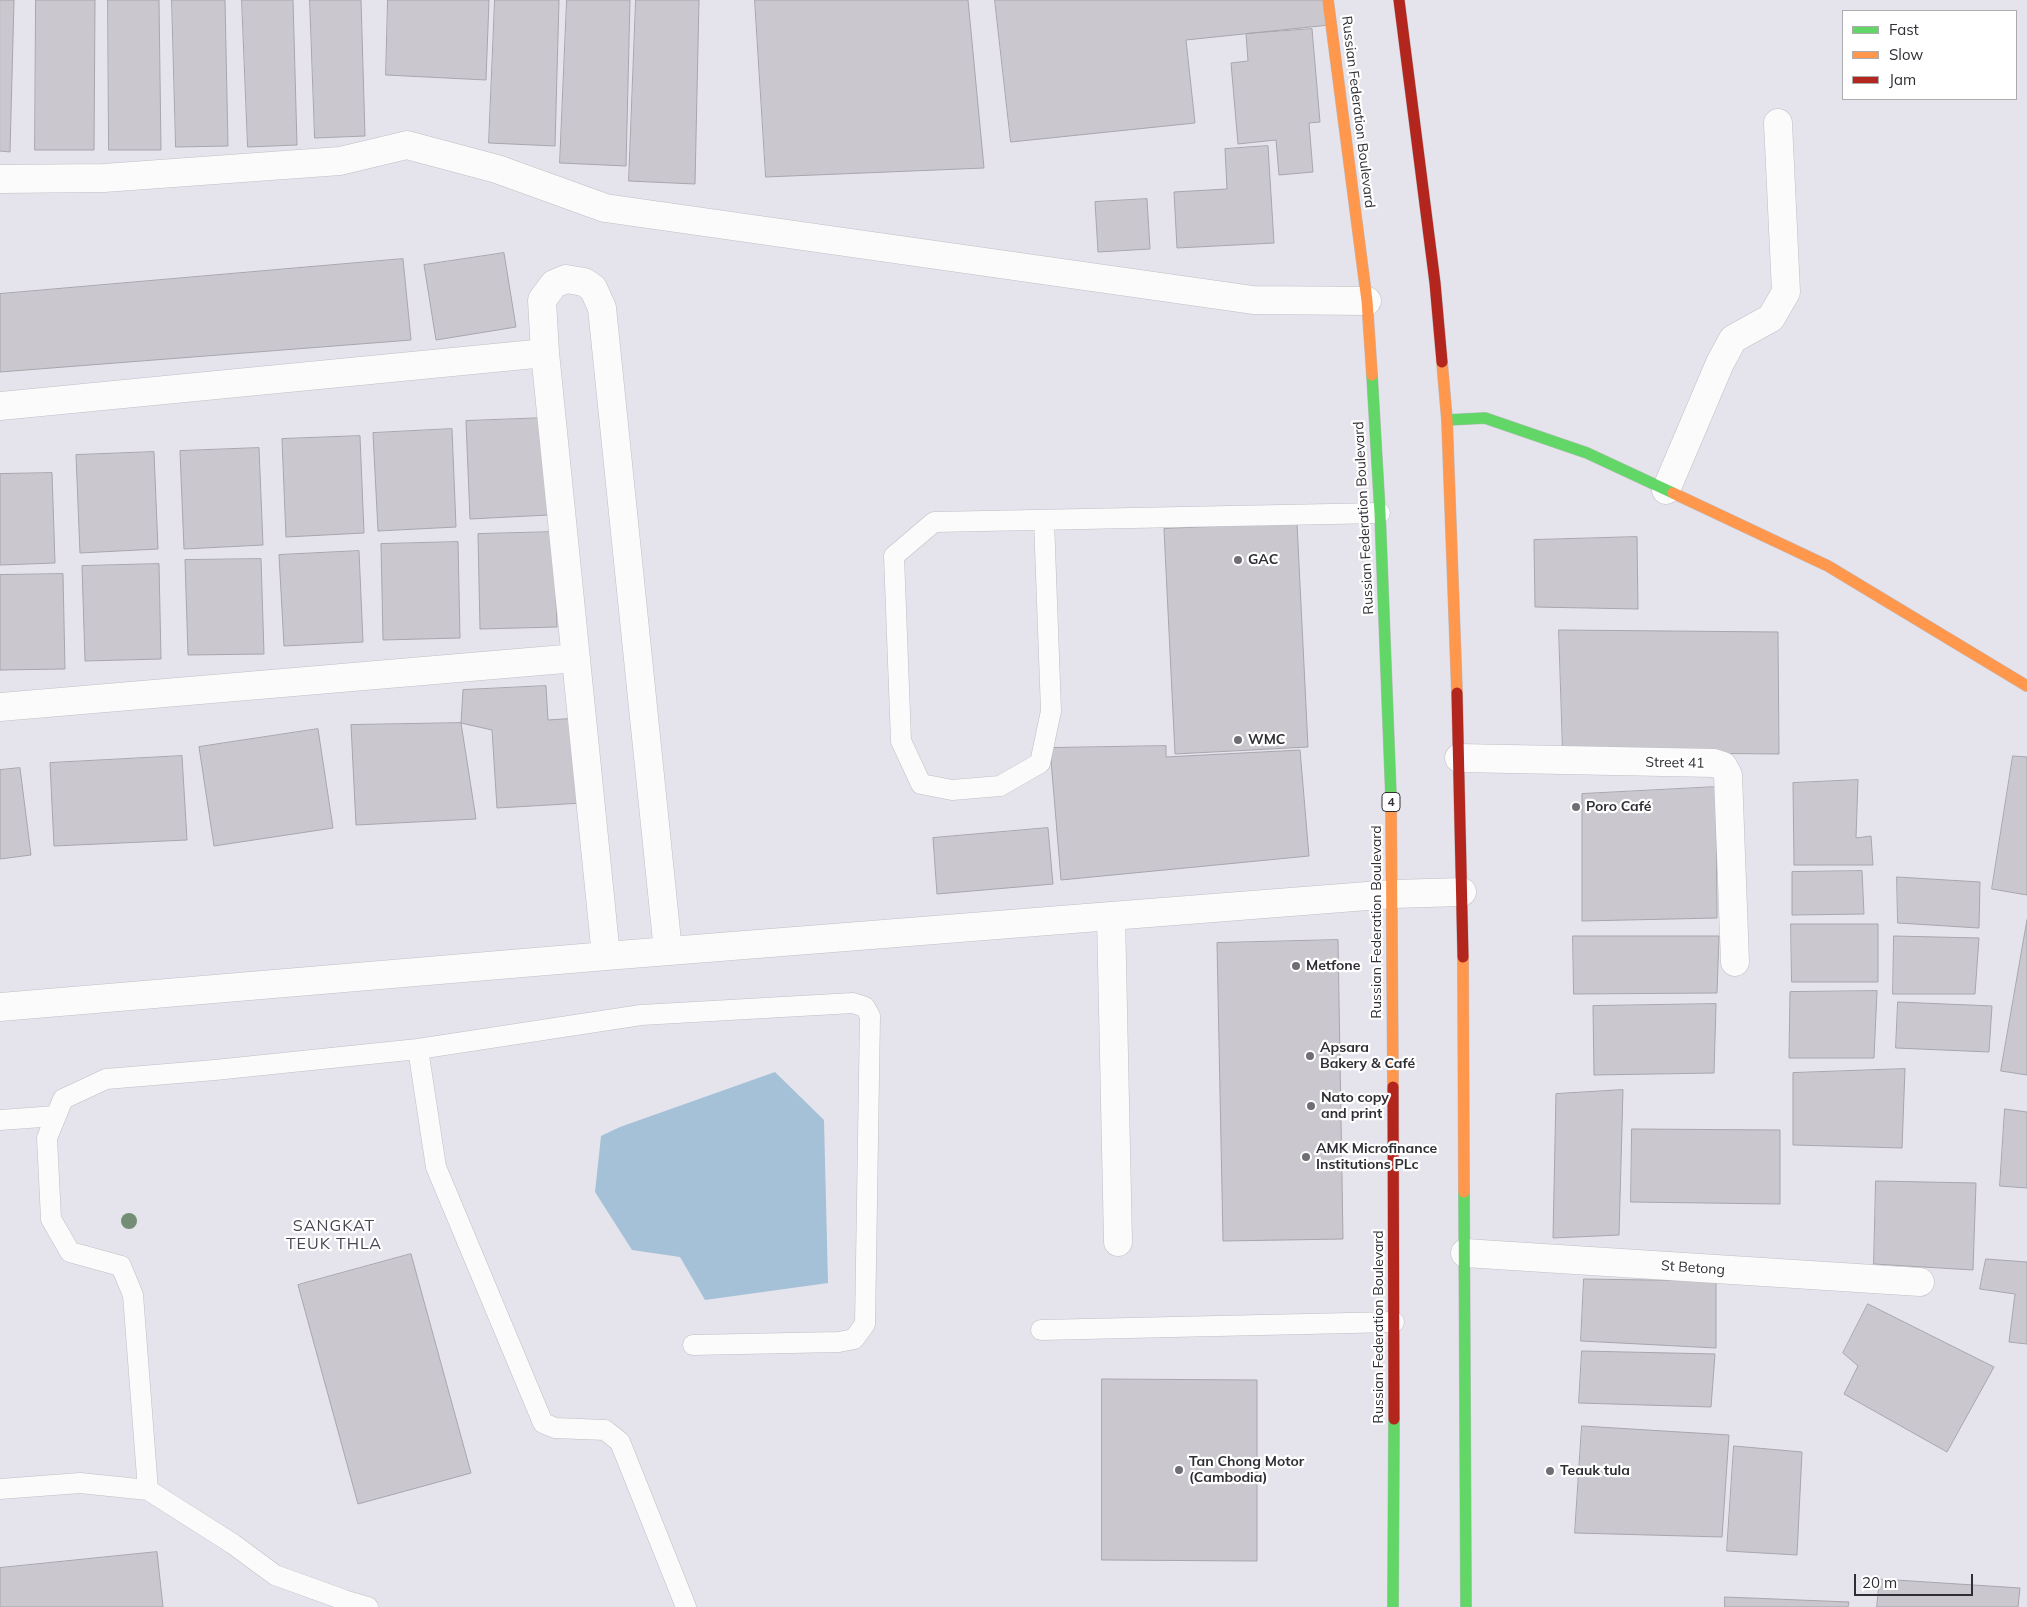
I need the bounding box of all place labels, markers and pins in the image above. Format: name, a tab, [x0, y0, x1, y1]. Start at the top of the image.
place label: GAC	[1248, 552, 1278, 568]
marker: GAC	[1232, 554, 1244, 566]
place label: WMC	[1248, 732, 1285, 748]
marker: WMC	[1232, 734, 1244, 746]
place label: Poro Café	[1586, 799, 1651, 815]
marker: Poro Café	[1570, 801, 1582, 813]
place label: Metfone	[1306, 958, 1360, 974]
marker: Metfone	[1290, 960, 1302, 972]
place label: Apsara Bakery & Café	[1320, 1040, 1415, 1072]
marker: Apsara Bakery & Café	[1304, 1050, 1316, 1062]
place label: Nato copy and print	[1321, 1090, 1389, 1122]
marker: Nato copy and print	[1305, 1100, 1317, 1112]
place label: AMK Microfinance Institutions PLc	[1316, 1141, 1437, 1174]
marker: AMK Microfinance Institutions PLc	[1300, 1151, 1312, 1163]
place label: Tan Chong Motor (Cambodia)	[1189, 1454, 1304, 1486]
place label: Teauk tula	[1560, 1463, 1630, 1479]
marker: Tan Chong Motor (Cambodia)	[1173, 1464, 1185, 1476]
marker: Teauk tula	[1544, 1465, 1556, 1477]

